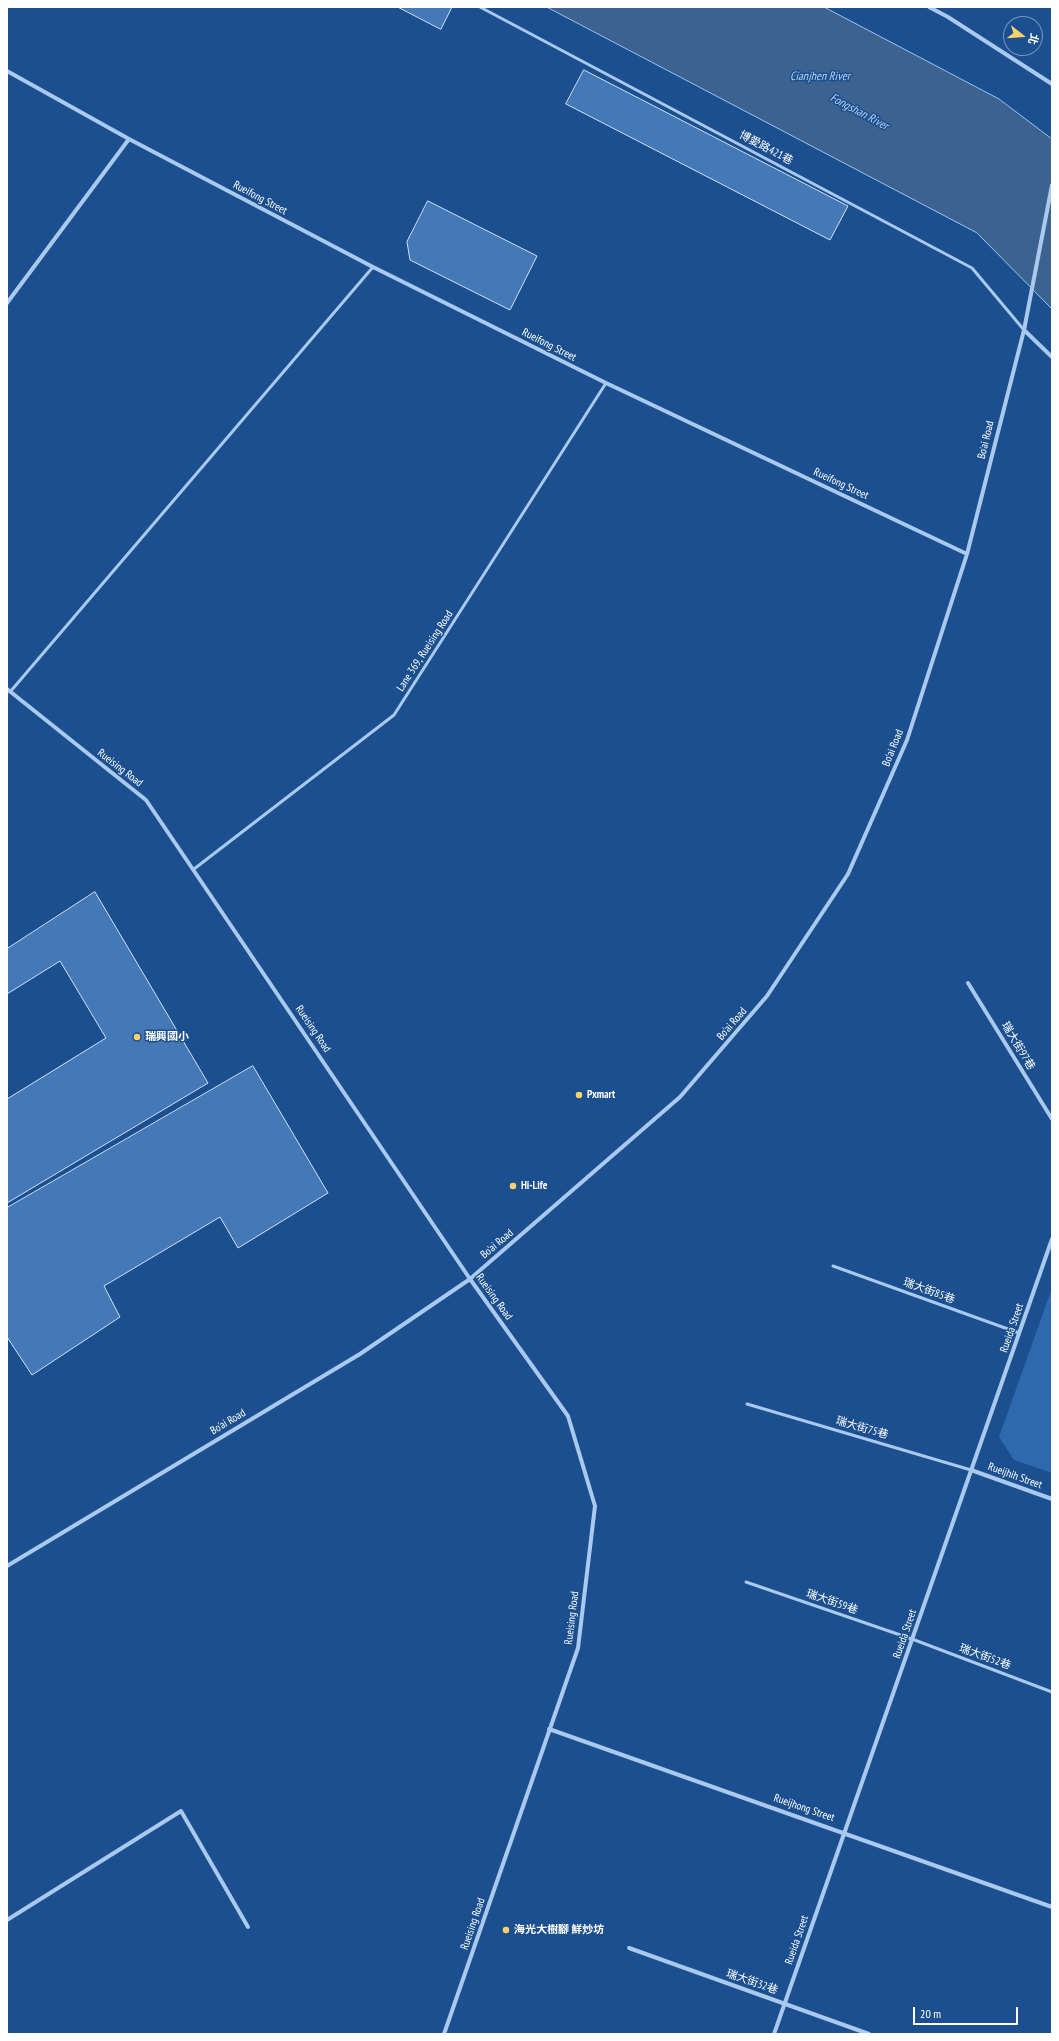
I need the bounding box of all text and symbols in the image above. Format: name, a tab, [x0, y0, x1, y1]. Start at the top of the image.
north arrow	[1003, 16, 1043, 56]
text: 北	[1025, 32, 1042, 47]
water label: Cianjhen River	[790, 70, 850, 84]
water label: Fongshan River	[827, 91, 891, 133]
street label: 博愛路421巷	[737, 128, 795, 168]
street label: Rueifong Street	[231, 178, 289, 218]
street label: Rueifong Street	[520, 326, 578, 364]
street label: Bo'ai Road	[975, 420, 997, 460]
street label: Rueifong Street	[811, 466, 871, 502]
street label: Lane 369, Rueising Road	[394, 608, 456, 694]
street label: Bo'ai Road	[880, 728, 906, 768]
street label: Rueising Road	[95, 746, 145, 790]
street label: Rueising Road	[292, 1003, 334, 1055]
street label: Bo'ai Road	[714, 1005, 750, 1043]
street label: 瑞大街97巷	[998, 1020, 1038, 1072]
place label: 瑞興國小	[145, 1030, 189, 1044]
marker: 瑞興國小	[132, 1032, 142, 1042]
place label: Pxmart	[587, 1088, 615, 1102]
marker: Pxmart	[574, 1090, 584, 1100]
place label: Hi-Life	[521, 1179, 547, 1193]
marker: Hi-Life	[508, 1181, 518, 1191]
street label: Bo'ai Road	[478, 1226, 516, 1262]
street label: Rueising Road	[473, 1271, 515, 1323]
street label: 瑞大街85巷	[901, 1276, 957, 1306]
street label: Rueida Street	[997, 1302, 1027, 1354]
street label: Bo'ai Road	[208, 1406, 248, 1438]
street label: 瑞大街75巷	[834, 1414, 890, 1442]
street label: Rueijhih Street	[986, 1460, 1044, 1492]
street label: 瑞大街59巷	[804, 1587, 860, 1617]
street label: Rueising Road	[562, 1591, 582, 1645]
street label: Rueida Street	[890, 1608, 920, 1660]
street label: 瑞大街52巷	[957, 1642, 1013, 1672]
street label: Rueijhong Street	[772, 1791, 836, 1825]
street label: Rueising Road	[458, 1896, 488, 1952]
street label: Rueida Street	[782, 1914, 812, 1966]
place label: 海光大樹腳 鮮炒坊	[514, 1923, 604, 1937]
marker: 海光大樹腳 鮮炒坊	[501, 1925, 511, 1935]
street label: 瑞大街32巷	[724, 1967, 780, 1997]
scale bar	[915, 1999, 1020, 2025]
text: 20 m	[920, 2006, 941, 2021]

